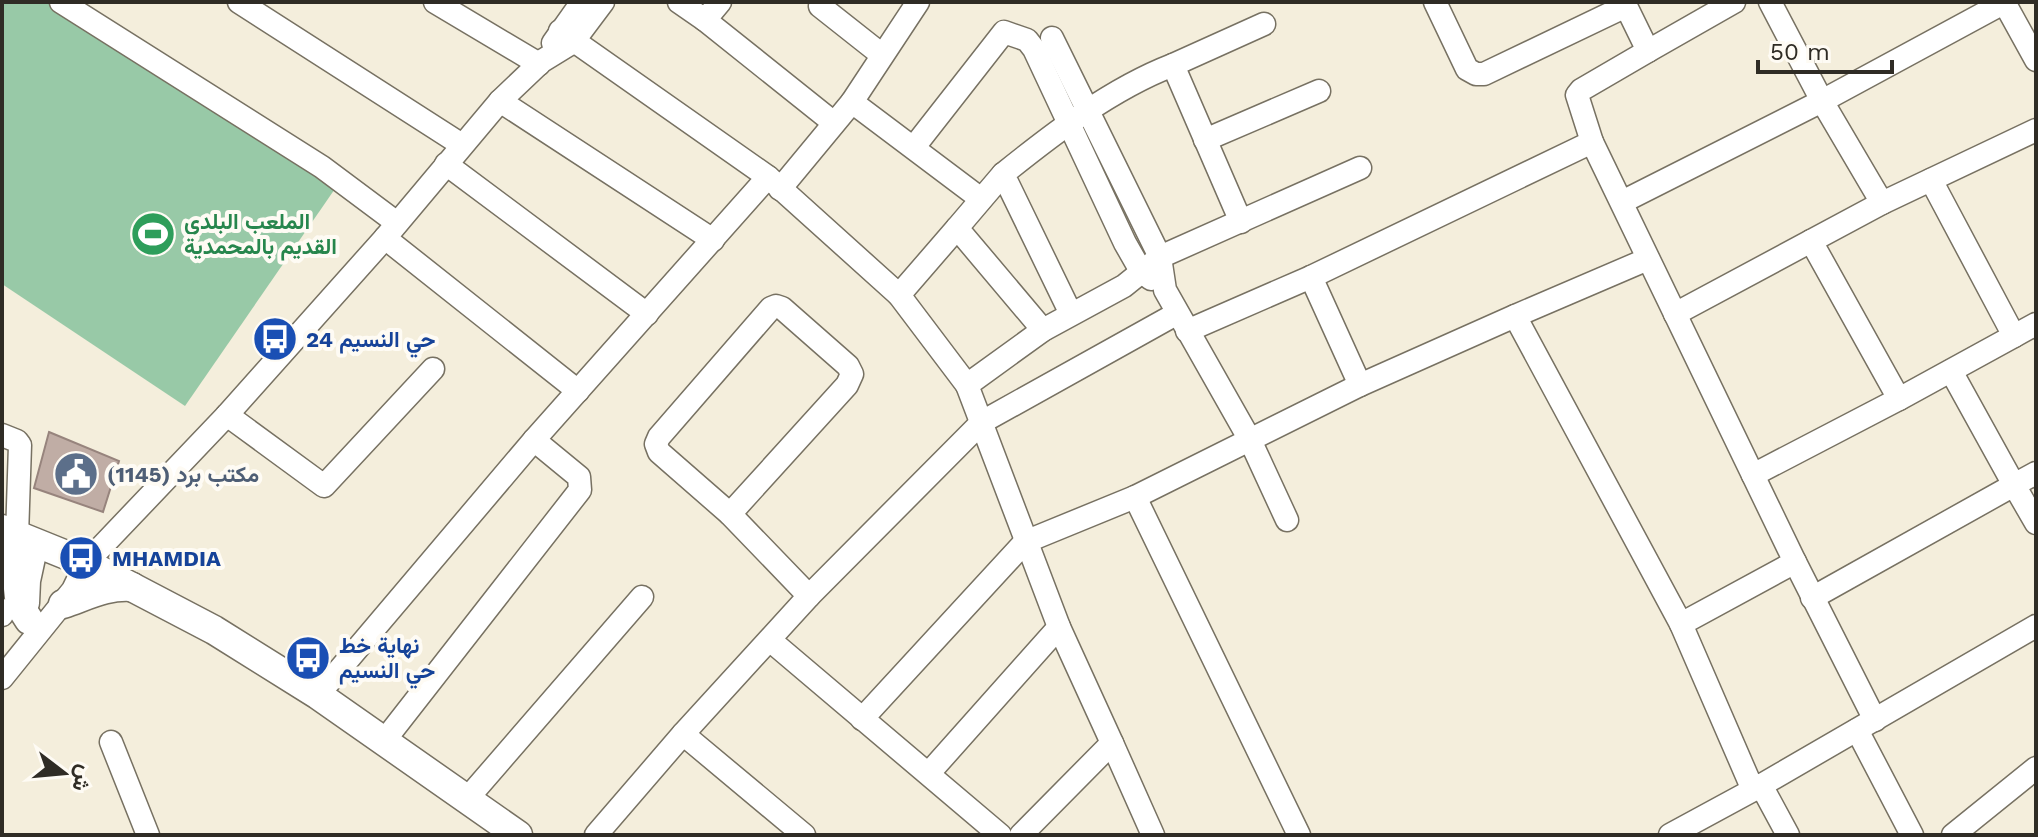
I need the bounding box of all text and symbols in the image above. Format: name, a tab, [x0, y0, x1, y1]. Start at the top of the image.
scale bar	[1758, 24, 1892, 74]
text: 50 m	[1770, 38, 1830, 66]
place label: الملعب البلدي القديم بالمحمدية	[184, 209, 337, 261]
sports icon: الملعب البلدي القديم بالمحمدية	[129, 210, 177, 258]
bus stop icon: حي النسيم 24	[251, 315, 299, 363]
place label: حي النسيم 24	[306, 327, 436, 358]
public building icon: مكتب برد (1145)	[52, 450, 100, 498]
place label: مكتب برد (1145)	[107, 462, 259, 488]
bus stop icon: MHAMDIA	[57, 534, 105, 582]
place label: MHAMDIA	[112, 546, 221, 571]
place label: نهاية خط حي النسيم	[339, 633, 435, 689]
bus stop icon: نهاية خط حي النسيم	[284, 634, 332, 682]
north arrow	[24, 733, 104, 813]
text: ش	[66, 762, 98, 795]

